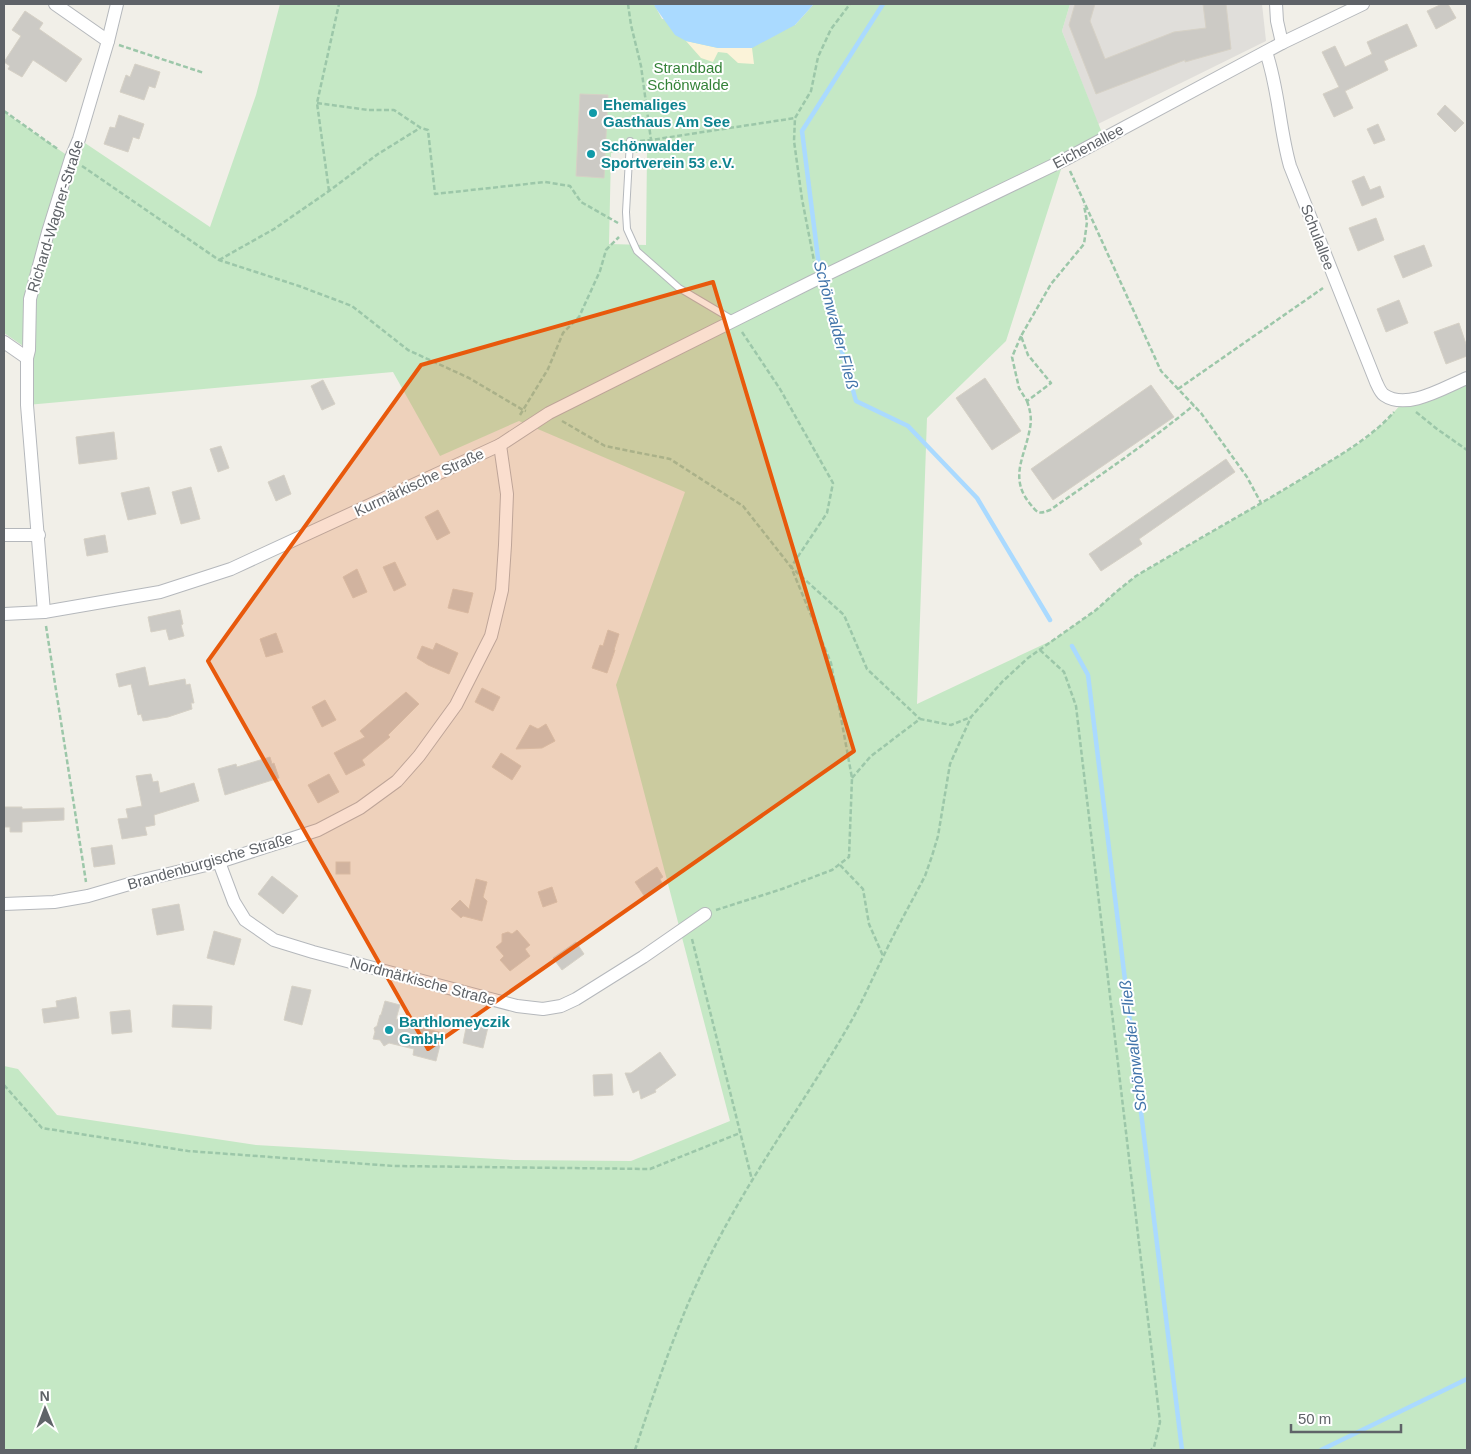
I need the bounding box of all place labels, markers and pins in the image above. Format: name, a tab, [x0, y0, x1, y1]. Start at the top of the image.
place label: Ehemaliges Gasthaus Am See	[603, 96, 730, 130]
marker: Ehemaliges Gasthaus Am See	[587, 107, 599, 119]
place label: Schönwalder Sportverein 53 e.V.	[601, 137, 735, 171]
marker: Schönwalder Sportverein 53 e.V.	[585, 148, 597, 160]
place label: Barthlomeyczik GmbH	[399, 1013, 511, 1047]
marker: Barthlomeyczik GmbH	[383, 1024, 395, 1036]

